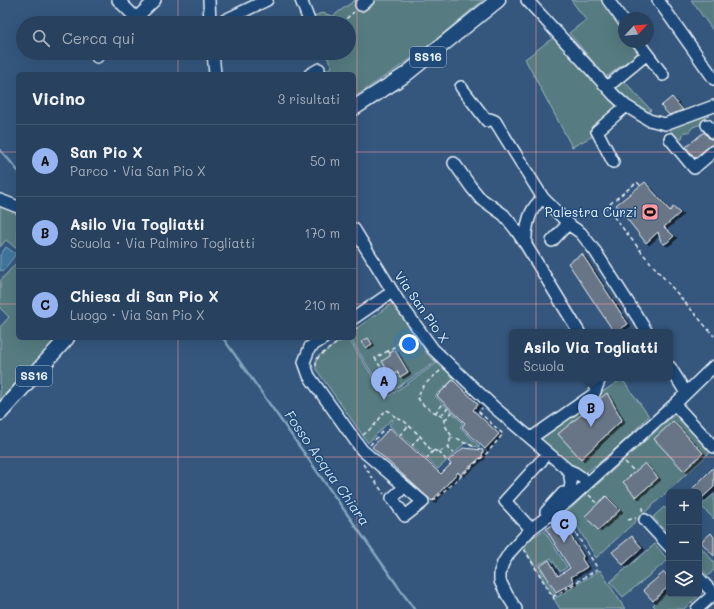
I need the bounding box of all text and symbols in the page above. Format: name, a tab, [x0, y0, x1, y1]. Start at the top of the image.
north arrow	[618, 12, 654, 48]
search box	[16, 16, 356, 60]
icon: search	[30, 27, 52, 49]
text: Cerca qui	[62, 28, 135, 48]
road number: SS16	[410, 47, 446, 67]
text: Vicino	[32, 87, 85, 109]
text: 3 risultati	[278, 90, 340, 107]
text: San Pio X	[70, 142, 143, 162]
text: A	[40, 152, 50, 169]
text: 50 m	[310, 152, 340, 169]
text: Parco · Via San Pio X	[70, 162, 206, 179]
sports icon: Palestra Curzi	[640, 202, 660, 222]
place label: Palestra Curzi	[545, 203, 637, 220]
text: Asilo Via Togliatti	[70, 214, 205, 234]
text: B	[41, 224, 49, 241]
text: 170 m	[304, 224, 340, 241]
text: Scuola · Via Palmiro Togliatti	[70, 234, 255, 251]
street label: Via San Pio X	[391, 268, 453, 346]
text: Chiesa di San Pio X	[70, 286, 219, 306]
text: C	[40, 296, 50, 313]
text: 210 m	[304, 296, 340, 313]
text: Luogo · Via San Pio X	[70, 306, 205, 323]
popup	[509, 329, 673, 381]
your location	[399, 334, 419, 354]
text: Asilo Via Togliatti	[524, 337, 658, 357]
text: Scuola	[524, 357, 565, 374]
road number: SS16	[16, 366, 52, 386]
pin: A	[371, 367, 397, 400]
pin: B	[578, 394, 604, 427]
water label: Fosso Acqua Chiara	[280, 406, 374, 529]
map controls	[666, 489, 702, 597]
button: +	[666, 489, 702, 525]
pin: C	[551, 510, 577, 543]
button: −	[666, 525, 702, 561]
button: layers	[666, 561, 702, 597]

